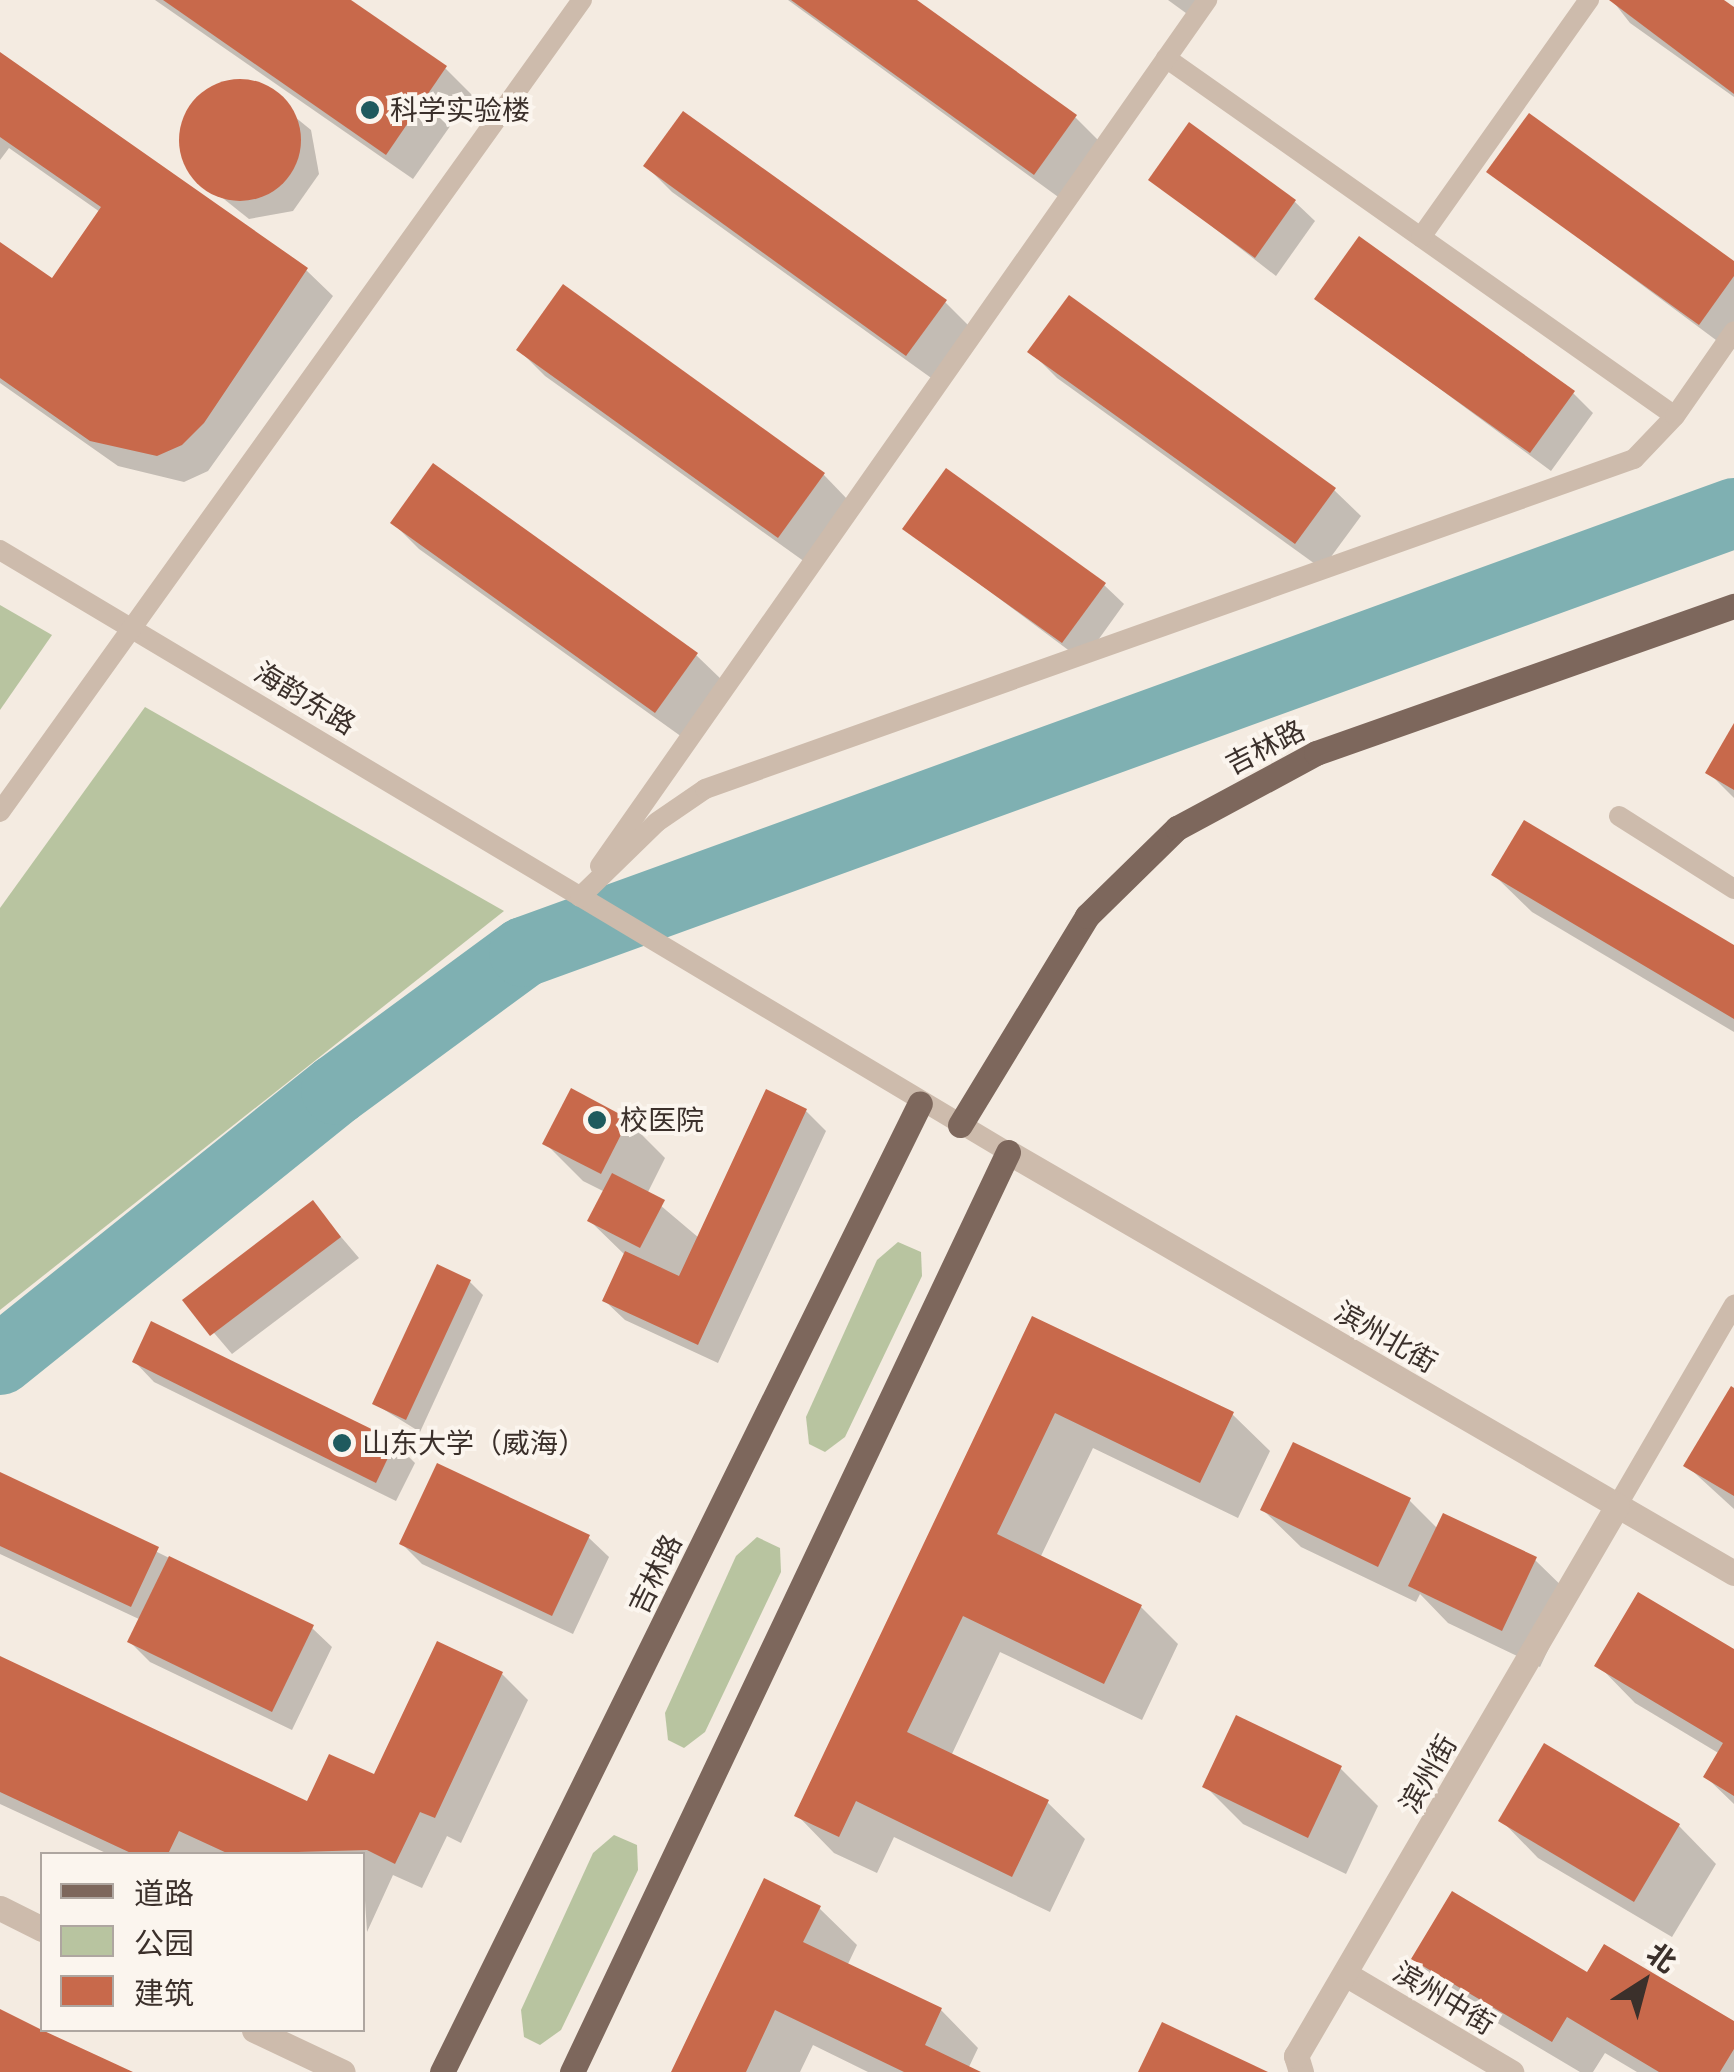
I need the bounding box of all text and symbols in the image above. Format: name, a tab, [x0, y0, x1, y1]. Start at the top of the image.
place label: 科学实验楼	[390, 93, 530, 127]
marker: 科学实验楼	[359, 99, 381, 121]
street label: 海韵东路	[248, 655, 362, 741]
street label: 吉林路	[1220, 713, 1310, 781]
place label: 校医院	[620, 1103, 704, 1137]
marker: 校医院	[584, 1107, 610, 1133]
street label: 滨州北街	[1329, 1294, 1443, 1380]
place label: 山东大学（威海）	[362, 1426, 586, 1460]
marker: 山东大学（威海）	[331, 1432, 353, 1454]
street label: 吉林路	[621, 1529, 689, 1619]
street label: 滨州街	[1392, 1729, 1464, 1819]
legend	[40, 1852, 365, 2032]
text: 道路	[134, 1874, 194, 1912]
text: 公园	[134, 1924, 194, 1962]
north arrow	[1594, 1932, 1694, 2032]
text: 北	[1640, 1935, 1684, 1980]
street label: 滨州中街	[1387, 1955, 1501, 2041]
text: 建筑	[134, 1974, 194, 2012]

